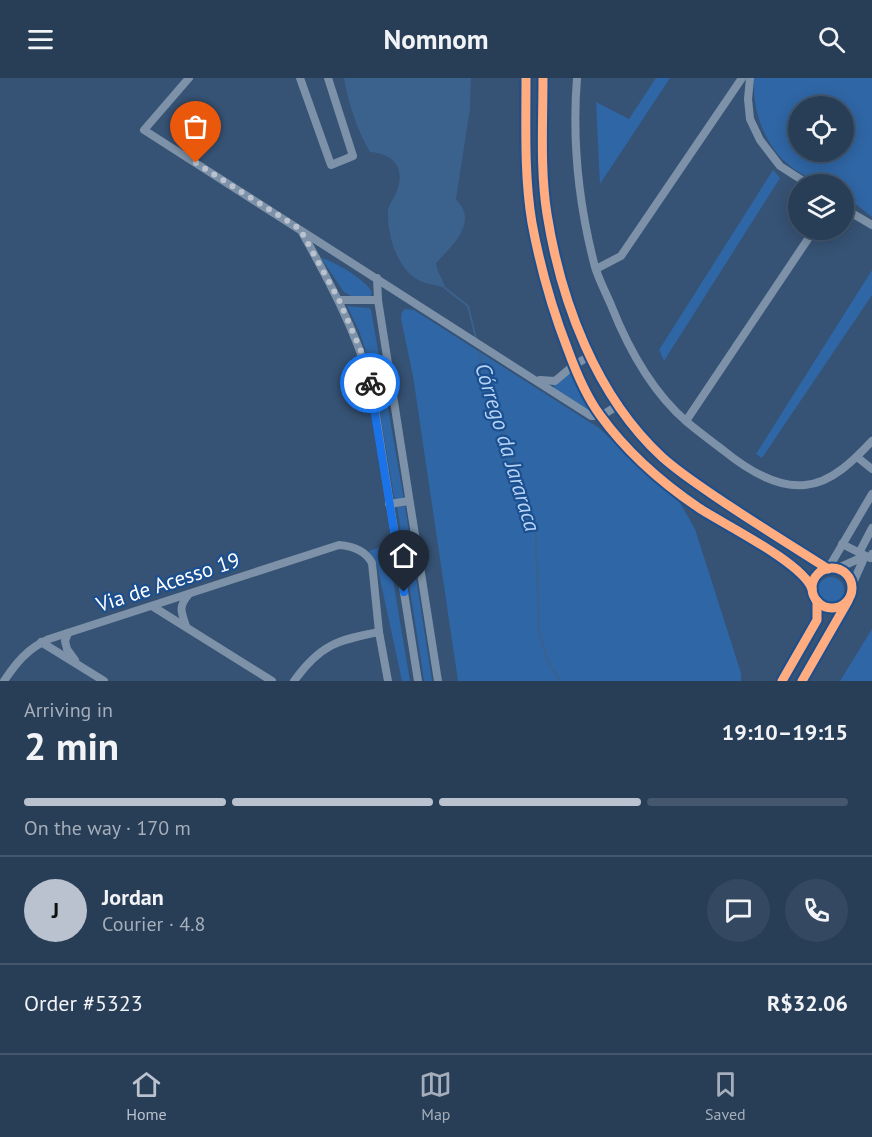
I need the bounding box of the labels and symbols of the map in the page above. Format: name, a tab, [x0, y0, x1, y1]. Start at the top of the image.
pin	[170, 101, 221, 163]
courier	[340, 353, 400, 413]
water label: Córrego da Jararaca	[469, 360, 547, 535]
pin	[378, 530, 429, 592]
street label: Via de Acesso 19	[92, 546, 243, 618]

